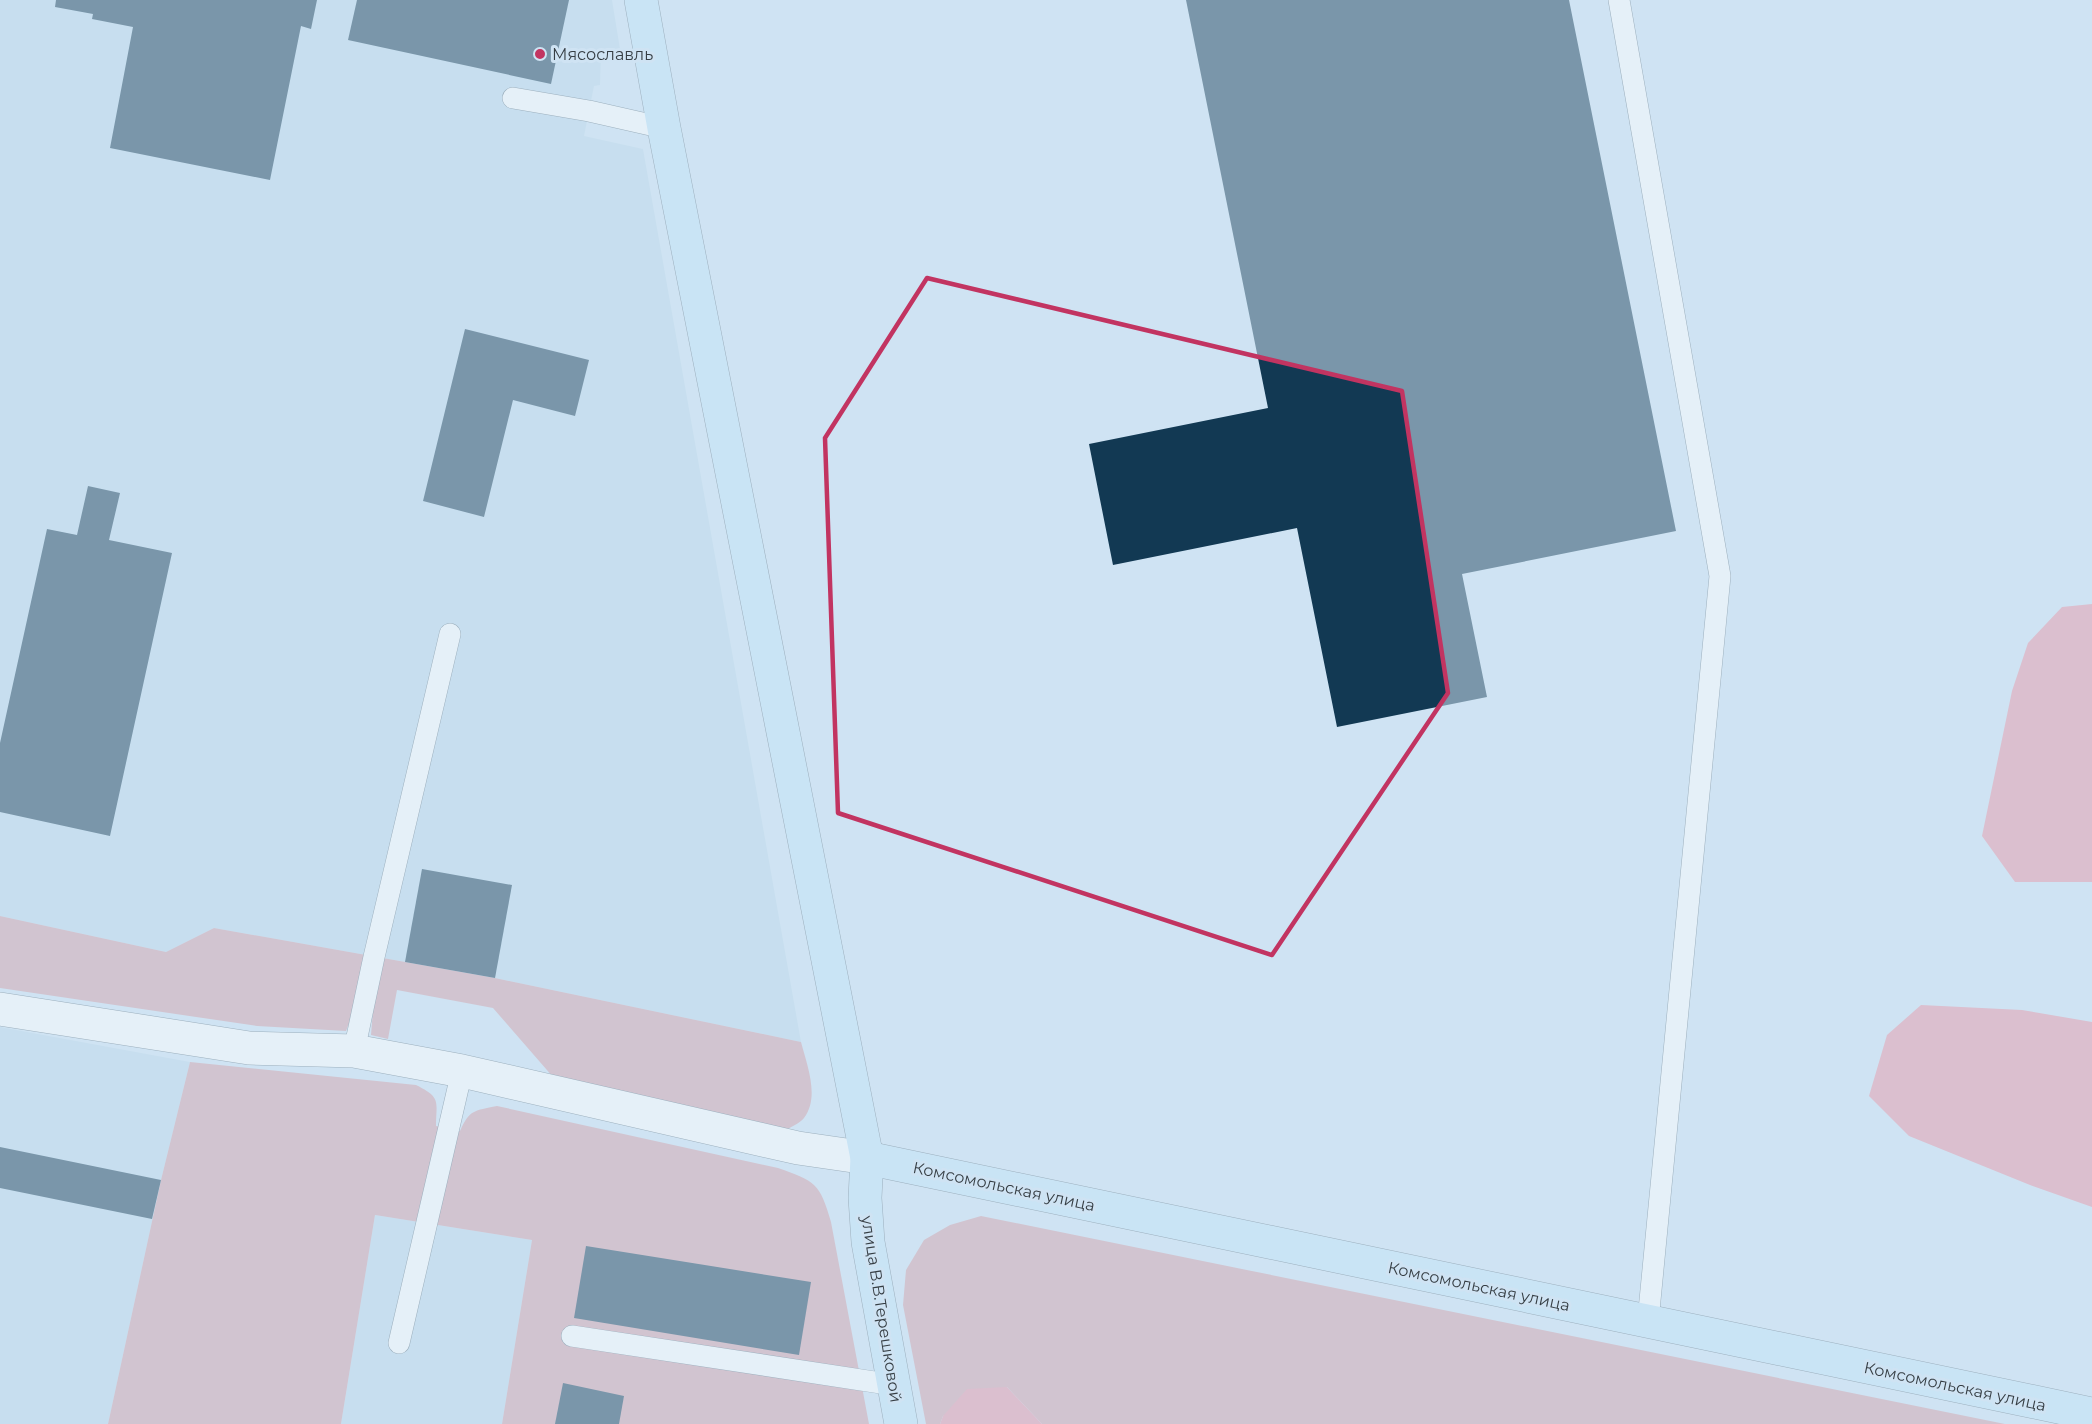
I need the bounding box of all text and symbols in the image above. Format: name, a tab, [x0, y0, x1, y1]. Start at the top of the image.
place label: Мясославль	[552, 45, 653, 64]
marker: Мясославль	[533, 47, 547, 61]
street label: Комсомольская улица	[911, 1158, 1097, 1215]
street label: улица В.В.Терешковой	[857, 1213, 906, 1404]
street label: Комсомольская улица	[1386, 1258, 1572, 1315]
street label: Комсомольская улица	[1862, 1358, 2048, 1415]

